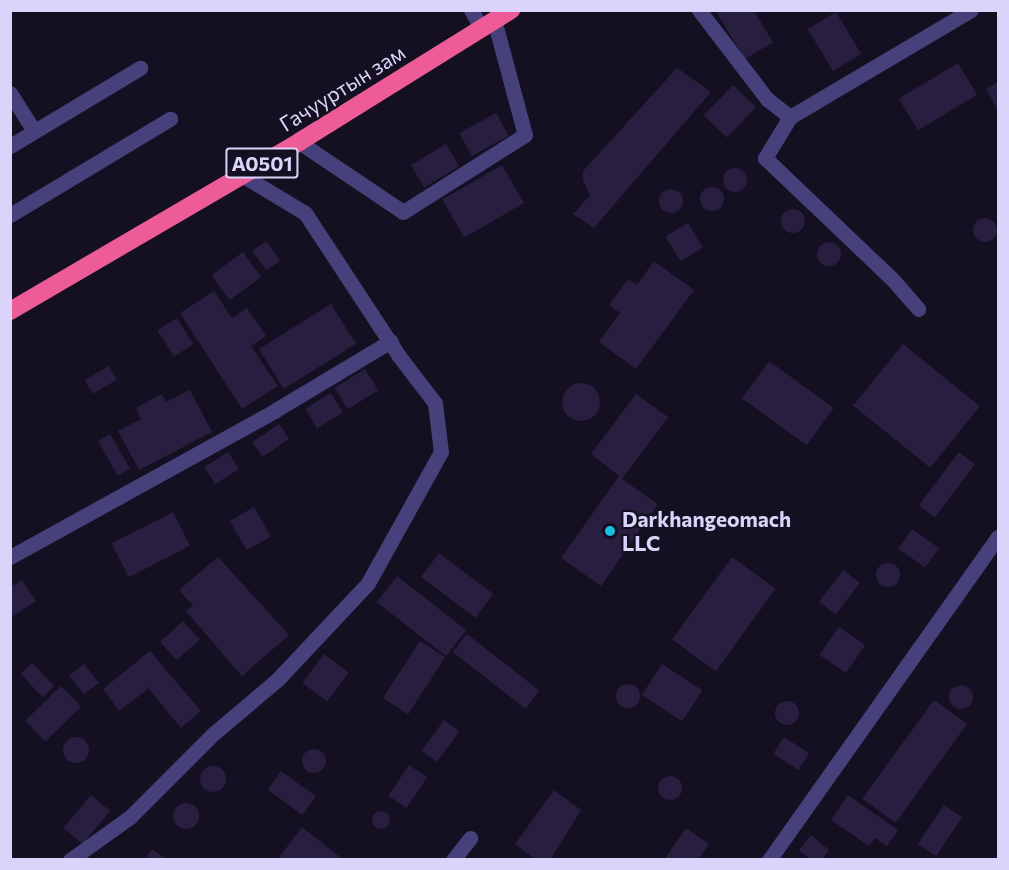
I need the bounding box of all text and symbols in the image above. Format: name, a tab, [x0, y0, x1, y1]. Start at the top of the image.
street label: Гачууртын зам	[275, 39, 409, 137]
road number: A0501	[224, 146, 300, 180]
place label: Darkhangeomach LLC	[622, 506, 791, 556]
marker: Darkhangeomach LLC	[603, 524, 617, 538]

